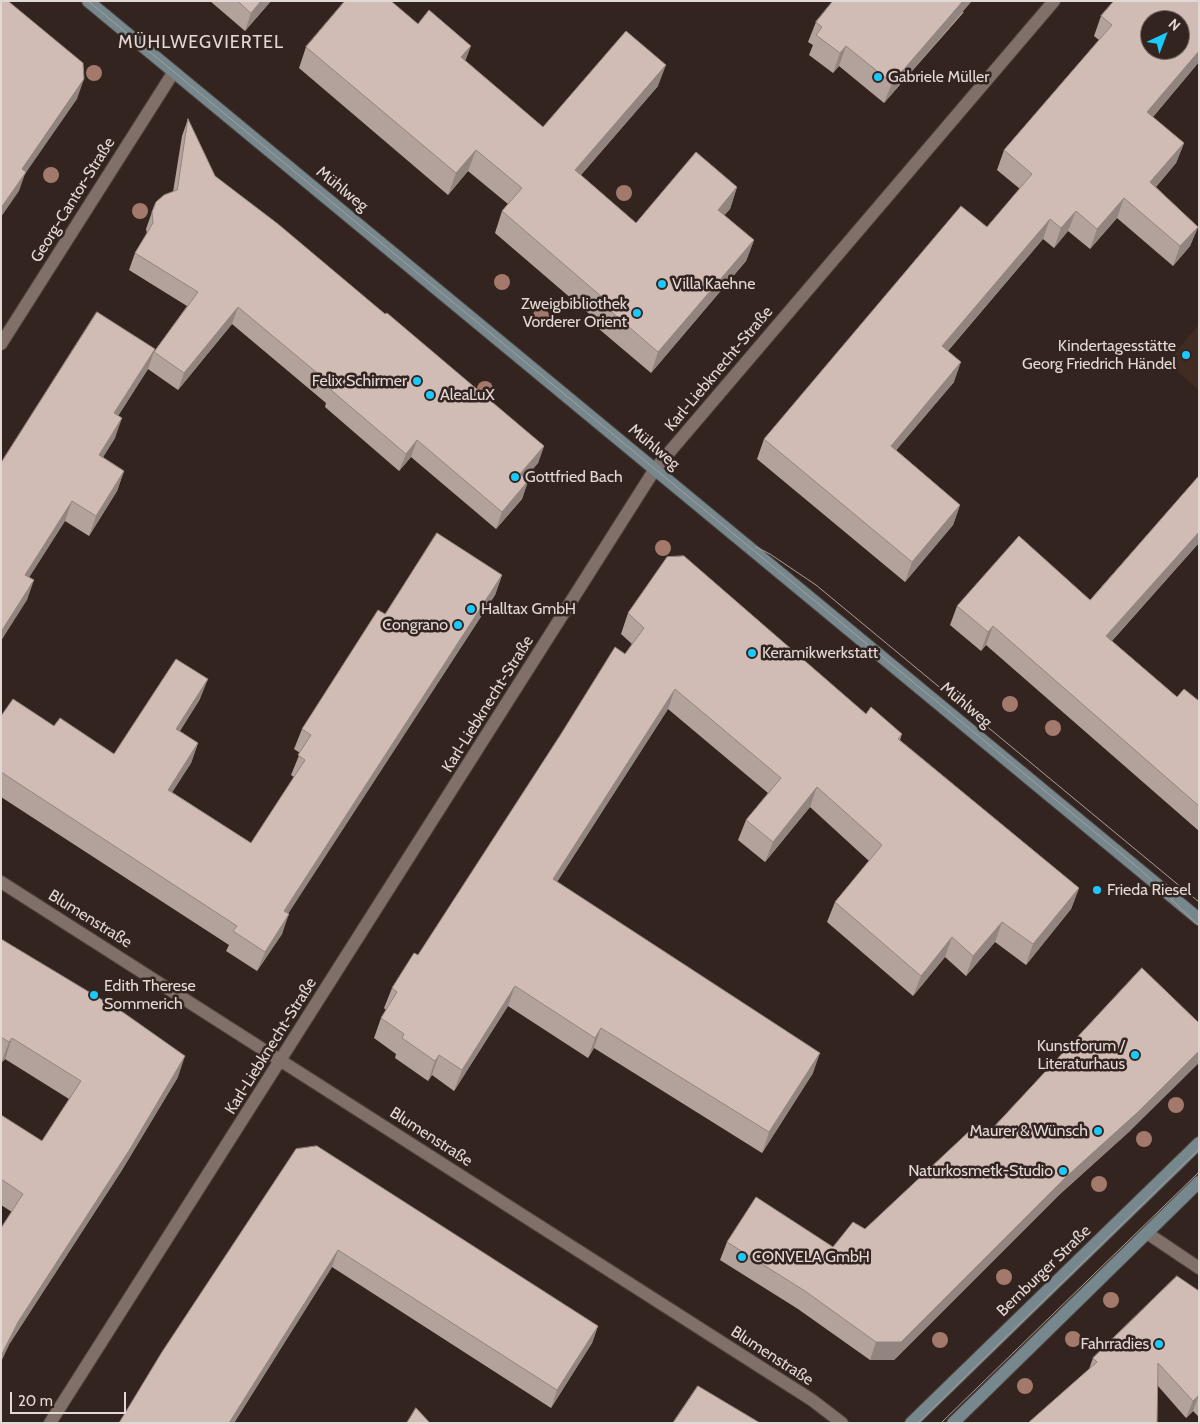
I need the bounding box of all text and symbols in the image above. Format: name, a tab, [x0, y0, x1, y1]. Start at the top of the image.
north arrow	[1140, 10, 1190, 60]
text: N	[1165, 15, 1184, 35]
district label: MÜHLWEGVIERTEL	[116, 32, 286, 54]
place label: Gabriele Müller	[888, 67, 989, 87]
marker: Gabriele Müller	[872, 71, 884, 83]
street label: Georg-Cantor-Straße	[27, 134, 119, 266]
street label: Mühlweg	[312, 162, 372, 216]
place label: Villa Kaehne	[672, 274, 755, 294]
marker: Villa Kaehne	[656, 278, 668, 290]
place label: Zweigbibliothek Vorderer Orient	[521, 294, 627, 332]
street label: Karl-Liebknecht-Straße	[661, 303, 777, 435]
marker: Zweigbibliothek Vorderer Orient	[631, 307, 643, 319]
place label: Kindertagesstätte Georg Friedrich Händel	[1022, 336, 1176, 374]
marker: Kindertagesstätte Georg Friedrich Händel	[1180, 349, 1192, 361]
place label: Felix Schirmer	[312, 371, 407, 391]
marker: Felix Schirmer	[411, 375, 423, 387]
place label: AleaLuX	[440, 385, 495, 405]
marker: AleaLuX	[424, 389, 436, 401]
street label: Mühlweg	[624, 420, 684, 474]
place label: Gottfried Bach	[525, 467, 623, 487]
marker: Gottfried Bach	[509, 471, 521, 483]
place label: Halltax GmbH	[481, 599, 576, 619]
marker: Halltax GmbH	[465, 603, 477, 615]
place label: Congrano	[382, 615, 448, 635]
marker: Congrano	[452, 619, 464, 631]
street label: Karl-Liebknecht-Straße	[438, 632, 538, 776]
place label: Keramikwerkstatt	[762, 643, 878, 663]
marker: Keramikwerkstatt	[746, 647, 758, 659]
street label: Mühlweg	[936, 678, 996, 732]
place label: Frieda Riesel	[1107, 880, 1191, 900]
marker: Frieda Riesel	[1091, 884, 1103, 896]
street label: Blumenstraße	[45, 886, 135, 952]
street label: Karl-Liebknecht-Straße	[221, 974, 321, 1118]
place label: Edith Therese Sommerich	[104, 976, 196, 1014]
marker: Edith Therese Sommerich	[88, 989, 100, 1001]
place label: Kunstforum / Literaturhaus	[1037, 1036, 1125, 1074]
marker: Kunstforum / Literaturhaus	[1129, 1049, 1141, 1061]
street label: Blumenstraße	[386, 1103, 476, 1171]
place label: Maurer & Wünsch	[969, 1121, 1088, 1141]
marker: Maurer & Wünsch	[1092, 1125, 1104, 1137]
place label: Naturkosmetk-Studio	[908, 1161, 1053, 1181]
marker: Naturkosmetk-Studio	[1057, 1165, 1069, 1177]
street label: Bernburger Straße	[993, 1221, 1095, 1321]
place label: CONVELA GmbH	[752, 1247, 870, 1267]
marker: CONVELA GmbH	[736, 1251, 748, 1263]
street label: Blumenstraße	[727, 1322, 817, 1390]
place label: Fahrradies	[1080, 1334, 1149, 1354]
marker: Fahrradies	[1153, 1338, 1165, 1350]
scale bar	[12, 1382, 129, 1414]
text: 20 m	[18, 1392, 53, 1410]

